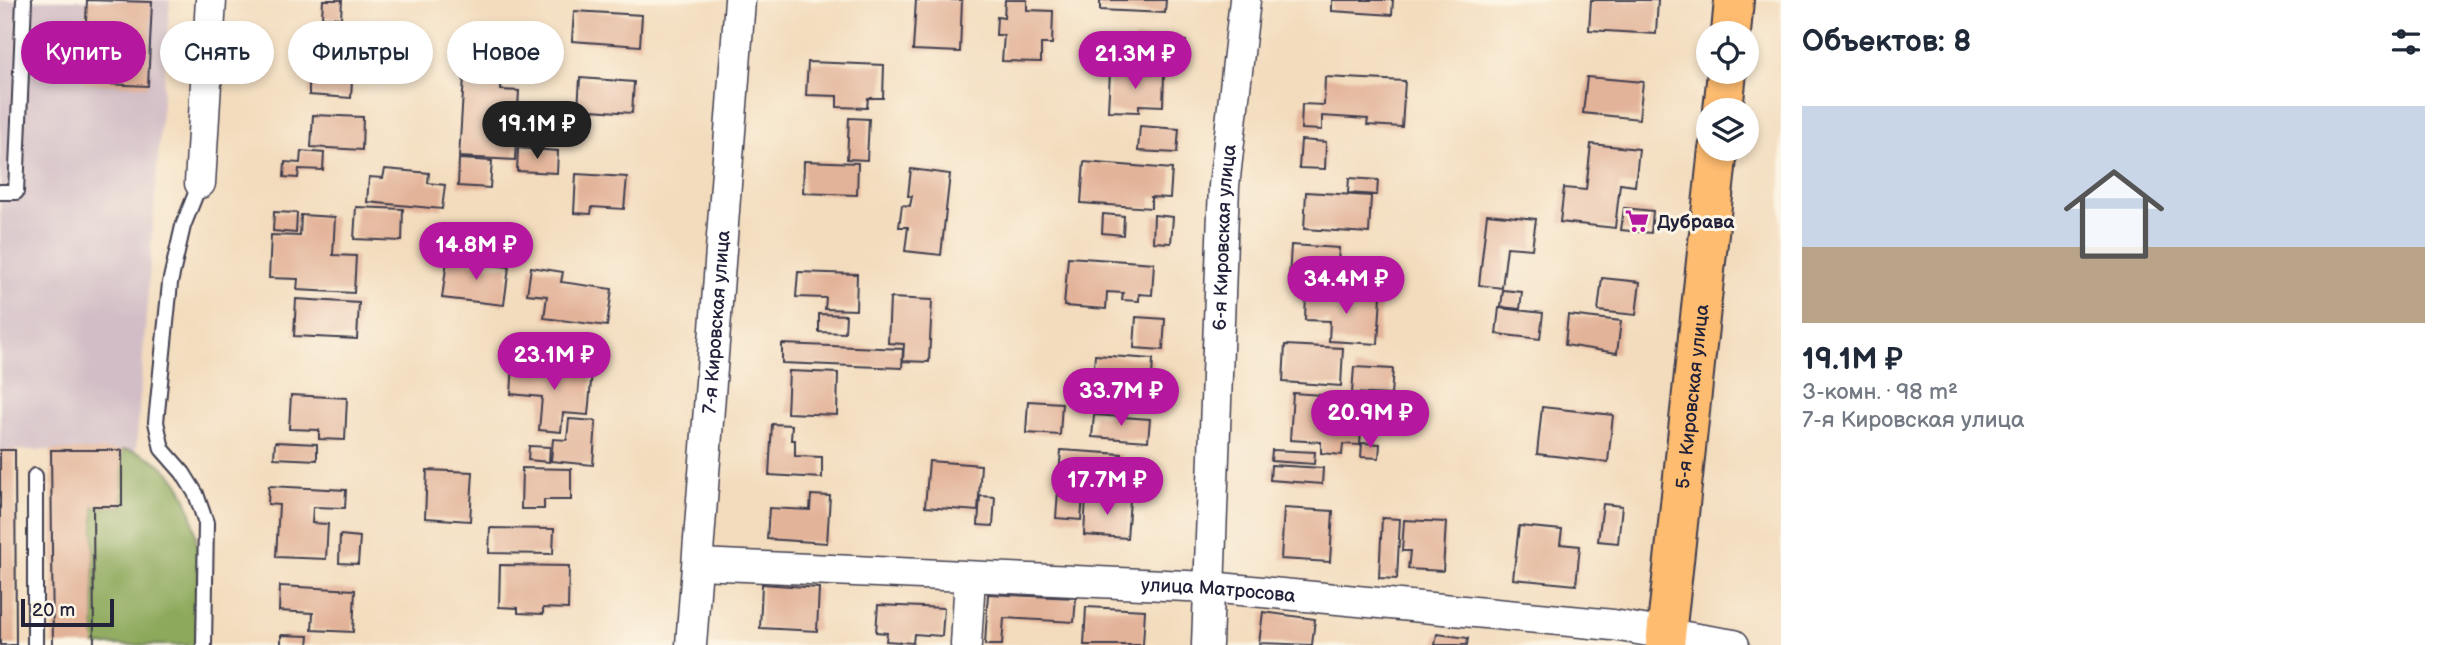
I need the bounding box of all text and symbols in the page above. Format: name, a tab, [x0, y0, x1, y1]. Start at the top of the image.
chip: Купить	[21, 21, 146, 84]
chip: Снять	[160, 21, 274, 84]
chip: Фильтры	[288, 21, 433, 84]
chip: Новое	[447, 21, 564, 84]
map controls	[1696, 21, 1759, 161]
button: locate	[1696, 21, 1759, 84]
icon: filters	[2387, 23, 2425, 61]
text: Объектов: 8	[1802, 24, 1971, 60]
pin: 21.3M ₽	[1070, 32, 1200, 91]
text: 21.3M ₽	[1095, 40, 1175, 68]
button: layers	[1696, 98, 1759, 161]
pin: 19.1M ₽	[472, 102, 602, 161]
text: 19.1M ₽	[498, 110, 576, 138]
street label: 6-я Кировская улица	[1209, 143, 1242, 331]
icon: home	[2051, 151, 2177, 277]
supermarket icon: Дубрава	[1623, 207, 1651, 235]
place label: Дубрава	[1657, 211, 1735, 234]
pin: 14.8M ₽	[411, 222, 541, 282]
street label: 7-я Кировская улица	[699, 229, 735, 415]
text: 14.8M ₽	[435, 231, 517, 259]
pin: 34.4M ₽	[1281, 256, 1411, 316]
text: 34.4M ₽	[1303, 265, 1389, 293]
street label: 5-я Кировская улица	[1672, 303, 1714, 490]
pin: 23.1M ₽	[489, 332, 619, 392]
text: 23.1M ₽	[514, 341, 594, 369]
text: 19.1M ₽	[1802, 342, 1903, 378]
pin: 33.7M ₽	[1056, 368, 1186, 428]
text: 33.7M ₽	[1079, 377, 1163, 405]
text: 3-комн. · 98 m²	[1802, 378, 1958, 406]
pin: 20.9M ₽	[1305, 391, 1435, 450]
text: 20.9M ₽	[1327, 399, 1413, 427]
text: 7-я Кировская улица	[1802, 406, 2025, 434]
pin: 17.7M ₽	[1042, 458, 1172, 517]
text: 17.7M ₽	[1067, 466, 1147, 494]
street label: улица Матросова	[1141, 574, 1296, 608]
scale bar	[21, 596, 114, 628]
text: 20 m	[32, 599, 75, 622]

